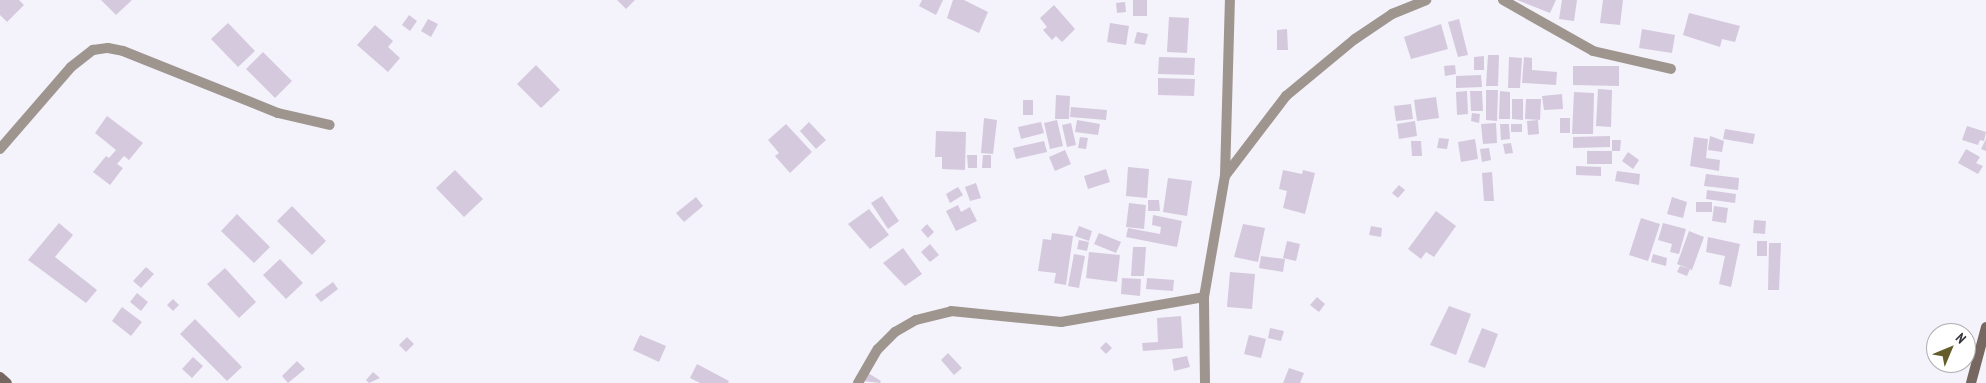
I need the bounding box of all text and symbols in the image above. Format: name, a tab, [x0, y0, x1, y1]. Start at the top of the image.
north arrow	[1926, 323, 1976, 373]
text: N	[1952, 329, 1970, 347]

